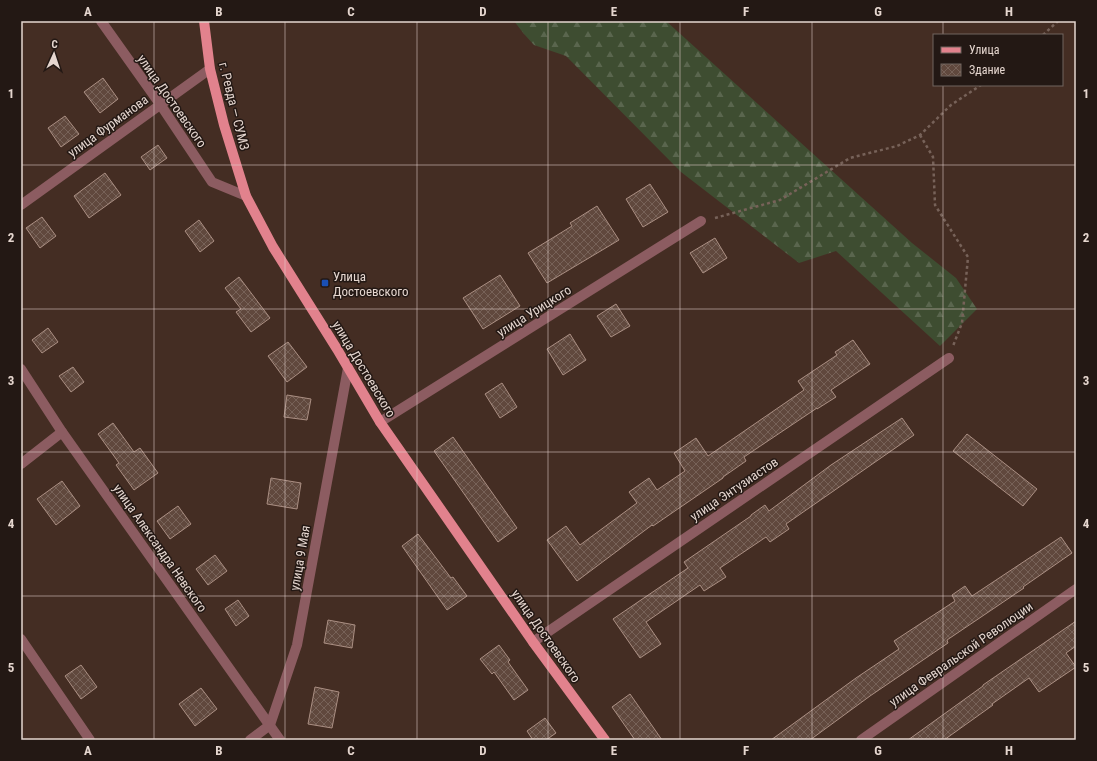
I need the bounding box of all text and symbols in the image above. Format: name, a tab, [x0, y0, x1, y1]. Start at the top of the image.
text: A	[84, 4, 92, 19]
text: B	[215, 4, 223, 19]
text: C	[347, 4, 355, 19]
text: D	[479, 4, 487, 19]
text: E	[611, 4, 618, 19]
text: F	[743, 4, 749, 19]
text: G	[874, 4, 882, 19]
text: H	[1005, 4, 1013, 19]
north arrow	[34, 34, 74, 74]
legend	[933, 34, 1063, 86]
text: С	[51, 38, 58, 51]
text: Улица	[969, 43, 1000, 57]
street label: улица Достоевского	[134, 52, 210, 150]
street label: г. Ревда — СУМЗ	[216, 61, 252, 152]
text: Здание	[969, 63, 1006, 77]
text: 1	[8, 86, 14, 101]
text: 1	[1083, 86, 1089, 101]
street label: улица Фурманова	[65, 92, 151, 160]
text: 2	[8, 230, 15, 245]
text: 2	[1083, 230, 1090, 245]
place label: Улица Достоевского	[333, 269, 408, 299]
marker: Улица Достоевского	[320, 278, 330, 288]
street label: улица Урицкого	[494, 282, 574, 340]
street label: улица Достоевского	[329, 318, 399, 420]
text: 3	[8, 373, 14, 388]
text: 3	[1083, 373, 1089, 388]
street label: улица Энтузиастов	[687, 454, 781, 524]
street label: улица Александра Невского	[110, 481, 210, 615]
text: 4	[8, 516, 15, 531]
text: 4	[1083, 516, 1090, 531]
street label: улица 9 Мая	[287, 524, 313, 592]
street label: улица Достоевского	[508, 587, 584, 685]
street label: улица Февральской Революции	[886, 599, 1036, 709]
text: 5	[8, 660, 15, 675]
text: 5	[1083, 660, 1090, 675]
text: A	[84, 743, 92, 758]
text: B	[215, 743, 223, 758]
text: C	[347, 743, 355, 758]
text: D	[479, 743, 487, 758]
text: E	[611, 743, 618, 758]
text: F	[743, 743, 749, 758]
text: G	[874, 743, 882, 758]
text: H	[1005, 743, 1013, 758]

